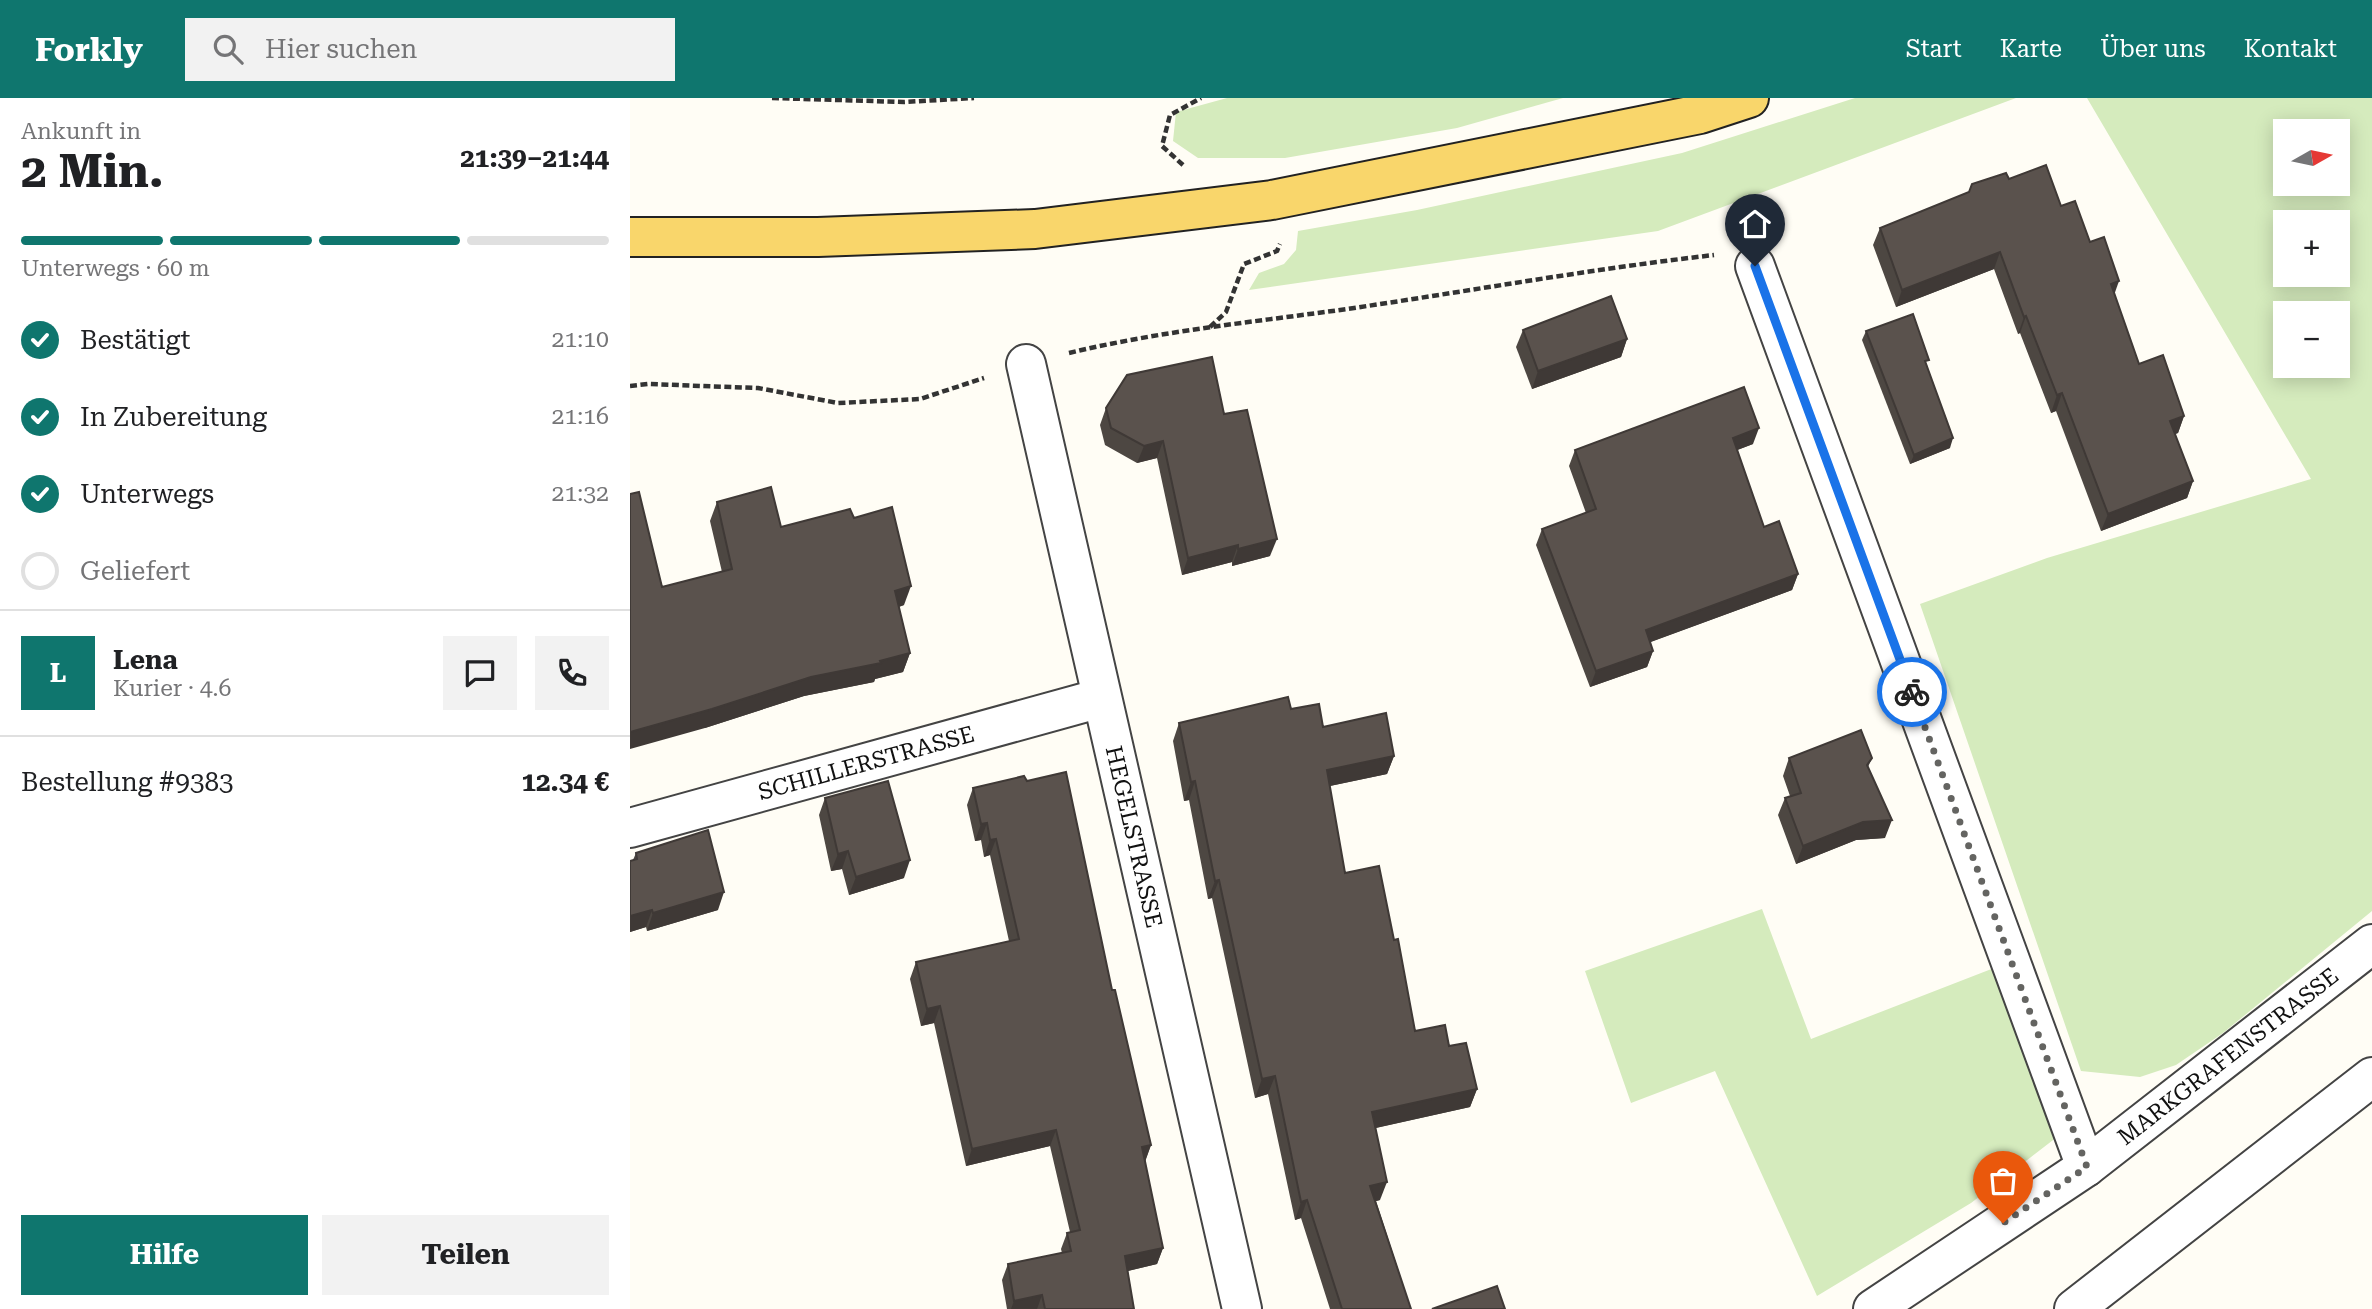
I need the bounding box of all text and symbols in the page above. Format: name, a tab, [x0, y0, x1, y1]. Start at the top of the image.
search box	[185, 18, 675, 81]
text: Forkly	[35, 30, 143, 69]
icon: search	[209, 30, 247, 68]
text: Hier suchen	[265, 34, 417, 64]
text: Start	[1906, 35, 1962, 63]
text: Karte	[2000, 35, 2062, 63]
text: Über uns	[2100, 35, 2206, 63]
text: Kontakt	[2244, 35, 2337, 63]
text: Ankunft in	[21, 118, 141, 145]
north arrow	[2273, 119, 2350, 196]
map controls	[2273, 119, 2350, 378]
text: 21:39–21:44	[460, 143, 609, 173]
text: 2 Min.	[21, 144, 163, 198]
pin	[1725, 194, 1785, 266]
icon: home	[1736, 205, 1774, 243]
button: +	[2273, 210, 2350, 287]
text: Unterwegs · 60 m	[21, 255, 210, 282]
button: −	[2273, 301, 2350, 378]
icon: check	[21, 321, 59, 359]
text: Bestätigt	[80, 325, 190, 355]
text: 21:10	[552, 326, 609, 353]
icon: check	[21, 398, 59, 436]
text: In Zubereitung	[80, 402, 267, 432]
text: 21:16	[552, 403, 609, 430]
icon: check	[21, 475, 59, 513]
text: Unterwegs	[80, 479, 214, 509]
text: 21:32	[552, 480, 609, 507]
text: Geliefert	[80, 556, 190, 586]
button: chat	[443, 636, 517, 710]
button: phone	[535, 636, 609, 710]
text: Lena	[113, 645, 178, 675]
courier	[1877, 657, 1947, 727]
text: L	[50, 658, 66, 688]
icon: bike	[1893, 673, 1931, 711]
text: Kurier · 4.6	[113, 675, 231, 702]
street label: SCHILLERSTRASSE	[755, 720, 977, 805]
street label: HEGELSTRASSE	[1100, 743, 1168, 930]
text: Bestellung #9383	[21, 767, 234, 797]
text: 12.34 €	[521, 767, 609, 797]
street label: MARKGRAFENSTRASSE	[2112, 962, 2344, 1151]
pin	[1973, 1151, 2033, 1223]
icon: bag	[1984, 1162, 2022, 1200]
button: Hilfe	[21, 1215, 308, 1295]
button: Teilen	[322, 1215, 609, 1295]

